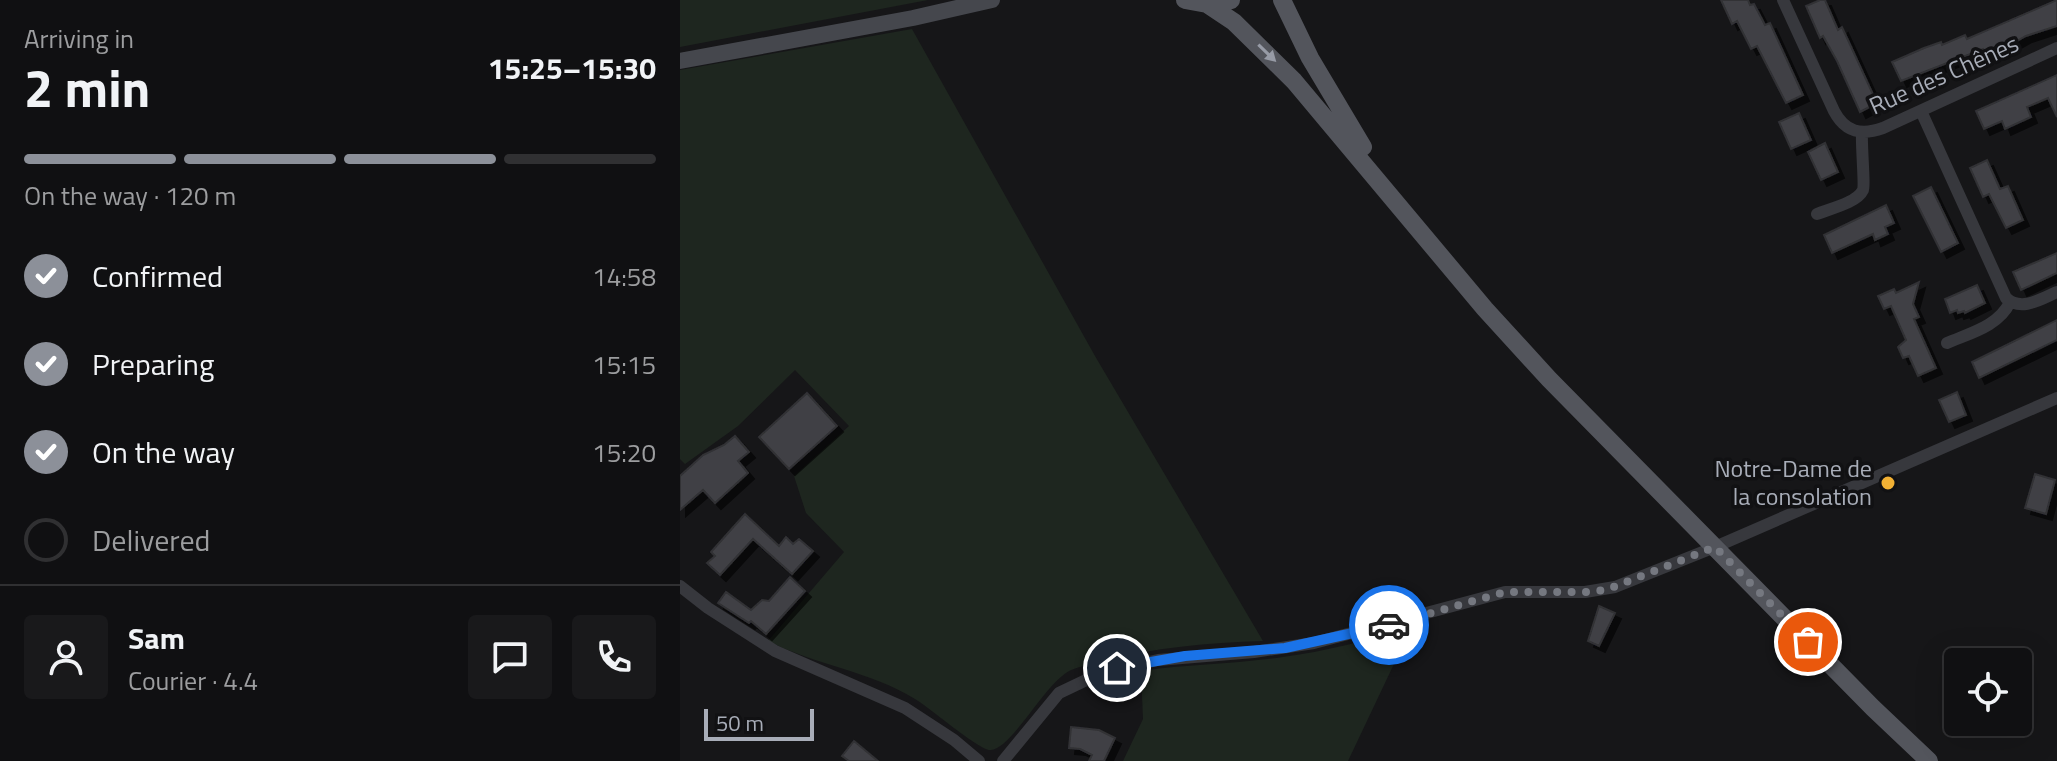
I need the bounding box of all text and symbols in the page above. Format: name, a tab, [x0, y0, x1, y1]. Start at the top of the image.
text: Arriving in	[24, 19, 134, 58]
street label: Rue des Chênes	[1863, 25, 2024, 123]
one-way arrow	[1257, 43, 1276, 62]
text: 15:25–15:30	[488, 45, 656, 91]
text: 2 min	[24, 48, 150, 127]
text: On the way · 120 m	[24, 176, 236, 215]
text: Confirmed	[92, 253, 223, 299]
icon: check	[24, 254, 68, 298]
text: 14:58	[592, 257, 656, 296]
text: Preparing	[92, 341, 214, 387]
icon: check	[24, 342, 68, 386]
text: 15:15	[592, 345, 656, 384]
text: On the way	[92, 429, 235, 475]
icon: check	[24, 430, 68, 474]
text: 15:20	[592, 433, 656, 472]
place label: Notre-Dame de la consolation	[1714, 450, 1872, 514]
marker: Notre-Dame de la consolation	[1879, 474, 1897, 492]
text: Delivered	[92, 517, 210, 563]
courier	[1349, 585, 1429, 665]
icon: car	[1367, 603, 1411, 647]
pin	[1774, 608, 1842, 676]
button: person	[24, 615, 108, 699]
text: Sam	[128, 615, 185, 661]
button: chat	[468, 615, 552, 699]
button: phone	[572, 615, 656, 699]
icon: bag	[1786, 620, 1830, 664]
pin	[1083, 634, 1151, 702]
icon: home	[1095, 646, 1139, 690]
map controls	[1944, 648, 2032, 736]
button: locate	[1944, 648, 2032, 736]
text: Courier · 4.4	[128, 661, 258, 700]
scale bar	[704, 705, 814, 741]
text: 50 m	[716, 706, 764, 740]

